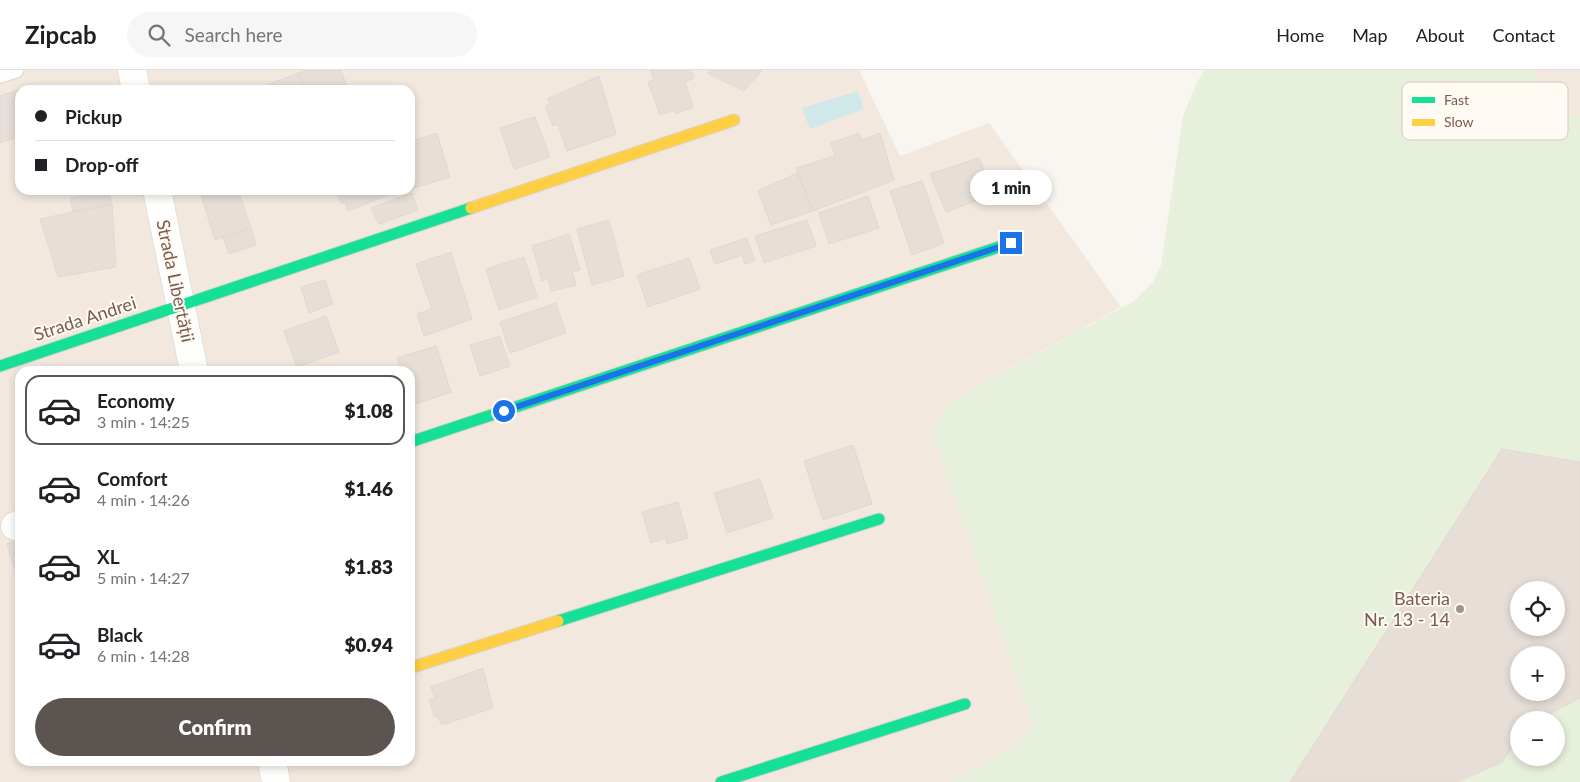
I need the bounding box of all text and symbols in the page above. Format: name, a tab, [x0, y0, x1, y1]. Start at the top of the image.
search box	[127, 12, 477, 57]
text: Zipcab	[25, 20, 97, 49]
icon: search	[145, 21, 173, 49]
text: Search here	[185, 23, 283, 46]
text: Home	[1276, 24, 1324, 46]
text: Map	[1352, 24, 1388, 46]
text: About	[1416, 24, 1465, 46]
text: Contact	[1493, 24, 1555, 46]
legend	[1402, 82, 1568, 140]
text: Fast	[1444, 91, 1469, 108]
text: Pickup	[65, 105, 122, 128]
text: Slow	[1444, 113, 1474, 130]
text: Drop-off	[65, 153, 139, 176]
callout: 1 min	[970, 170, 1052, 206]
text: 1 min	[991, 178, 1031, 197]
street label: Strada Libertății	[152, 217, 200, 344]
route end	[1000, 232, 1022, 254]
street label: Strada Andrei	[31, 291, 139, 345]
icon: car	[37, 388, 82, 433]
text: Economy	[97, 389, 175, 412]
text: $1.08	[344, 399, 393, 422]
route start	[493, 400, 515, 422]
text: 3 min · 14:25	[97, 412, 190, 431]
icon: car	[37, 466, 82, 511]
text: Comfort	[97, 467, 168, 490]
text: $1.46	[344, 477, 393, 500]
text: 4 min · 14:26	[97, 490, 190, 509]
icon: car	[37, 544, 82, 589]
text: XL	[97, 545, 120, 568]
text: $1.83	[344, 555, 393, 578]
text: 5 min · 14:27	[97, 568, 190, 587]
map controls	[1510, 581, 1565, 766]
button: locate	[1510, 581, 1565, 636]
place label: Bateria Nr. 13 - 14	[1364, 587, 1450, 630]
marker: Bateria Nr. 13 - 14	[1454, 603, 1466, 615]
icon: car	[37, 622, 82, 667]
text: Black	[97, 623, 143, 646]
text: $0.94	[344, 633, 393, 656]
text: 6 min · 14:28	[97, 646, 190, 665]
button: +	[1510, 646, 1565, 701]
button: Confirm	[35, 698, 395, 756]
button: −	[1510, 711, 1565, 766]

